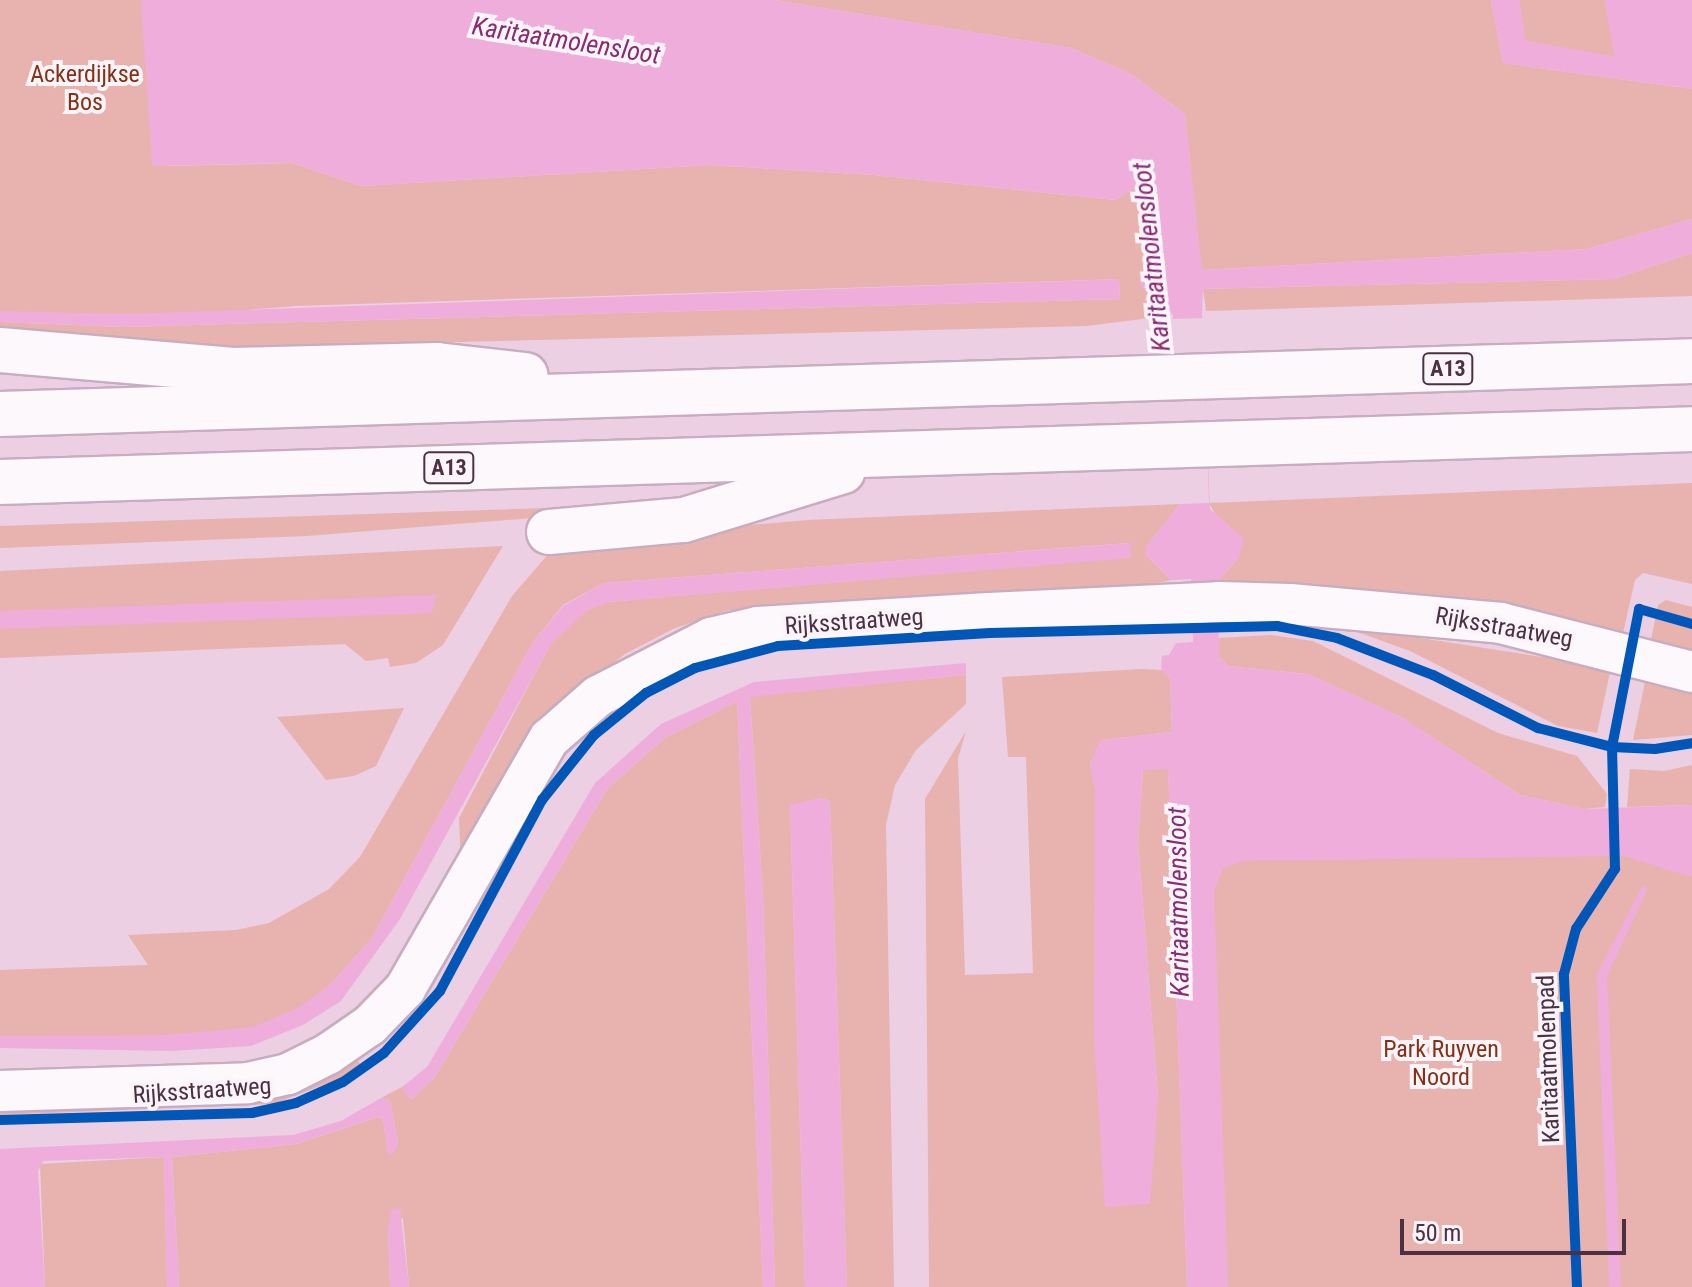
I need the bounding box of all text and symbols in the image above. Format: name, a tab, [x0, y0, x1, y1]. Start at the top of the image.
water label: Karitaatmolensloot	[470, 11, 662, 71]
park label: Ackerdijkse Bos	[30, 61, 140, 117]
water label: Karitaatmolensloot	[1127, 161, 1177, 353]
road number: A13	[1422, 351, 1474, 387]
road number: A13	[423, 450, 475, 486]
street label: Rijksstraatweg	[1433, 602, 1575, 654]
street label: Rijksstraatweg	[784, 603, 924, 641]
water label: Karitaatmolensloot	[1162, 807, 1196, 997]
street label: Karitaatmolenpad	[1532, 974, 1566, 1144]
park label: Park Ruyven Noord	[1383, 1036, 1499, 1092]
street label: Rijksstraatweg	[132, 1072, 272, 1110]
scale bar	[1404, 1203, 1630, 1253]
text: 50 m	[1414, 1219, 1461, 1247]

